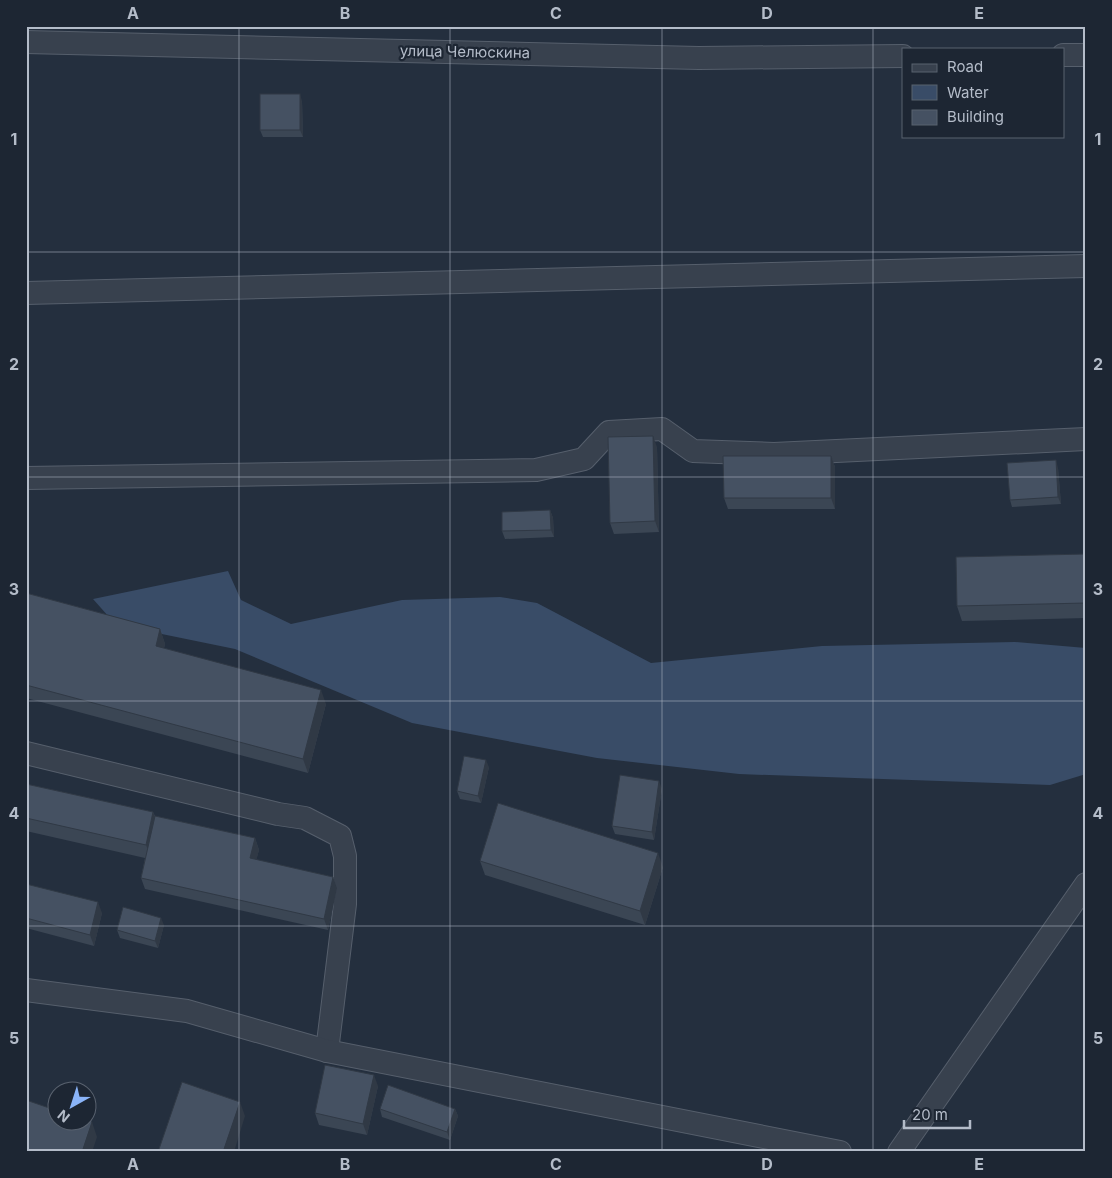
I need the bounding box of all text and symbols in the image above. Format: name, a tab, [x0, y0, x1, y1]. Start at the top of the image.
text: A	[127, 3, 139, 23]
text: B	[340, 3, 350, 23]
text: C	[550, 3, 562, 23]
text: D	[761, 3, 773, 23]
text: E	[974, 3, 984, 23]
street label: улица Челюскина	[400, 41, 530, 62]
legend	[902, 48, 1064, 138]
text: Road	[947, 57, 983, 76]
text: Water	[947, 83, 989, 102]
text: Building	[947, 107, 1004, 126]
text: 1	[11, 129, 17, 149]
text: 1	[1095, 129, 1101, 149]
text: 2	[9, 354, 19, 374]
text: 2	[1093, 354, 1103, 374]
text: 3	[9, 579, 19, 599]
text: 3	[1093, 579, 1103, 599]
text: 4	[9, 803, 20, 823]
text: 4	[1093, 803, 1104, 823]
text: 5	[9, 1028, 19, 1048]
text: 5	[1093, 1028, 1103, 1048]
north arrow	[48, 1080, 98, 1130]
scale bar	[904, 1098, 971, 1130]
text: 20 m	[912, 1105, 948, 1124]
text: N	[54, 1107, 73, 1126]
text: A	[127, 1154, 139, 1174]
text: B	[340, 1154, 350, 1174]
text: C	[550, 1154, 562, 1174]
text: D	[761, 1154, 773, 1174]
text: E	[974, 1154, 984, 1174]

